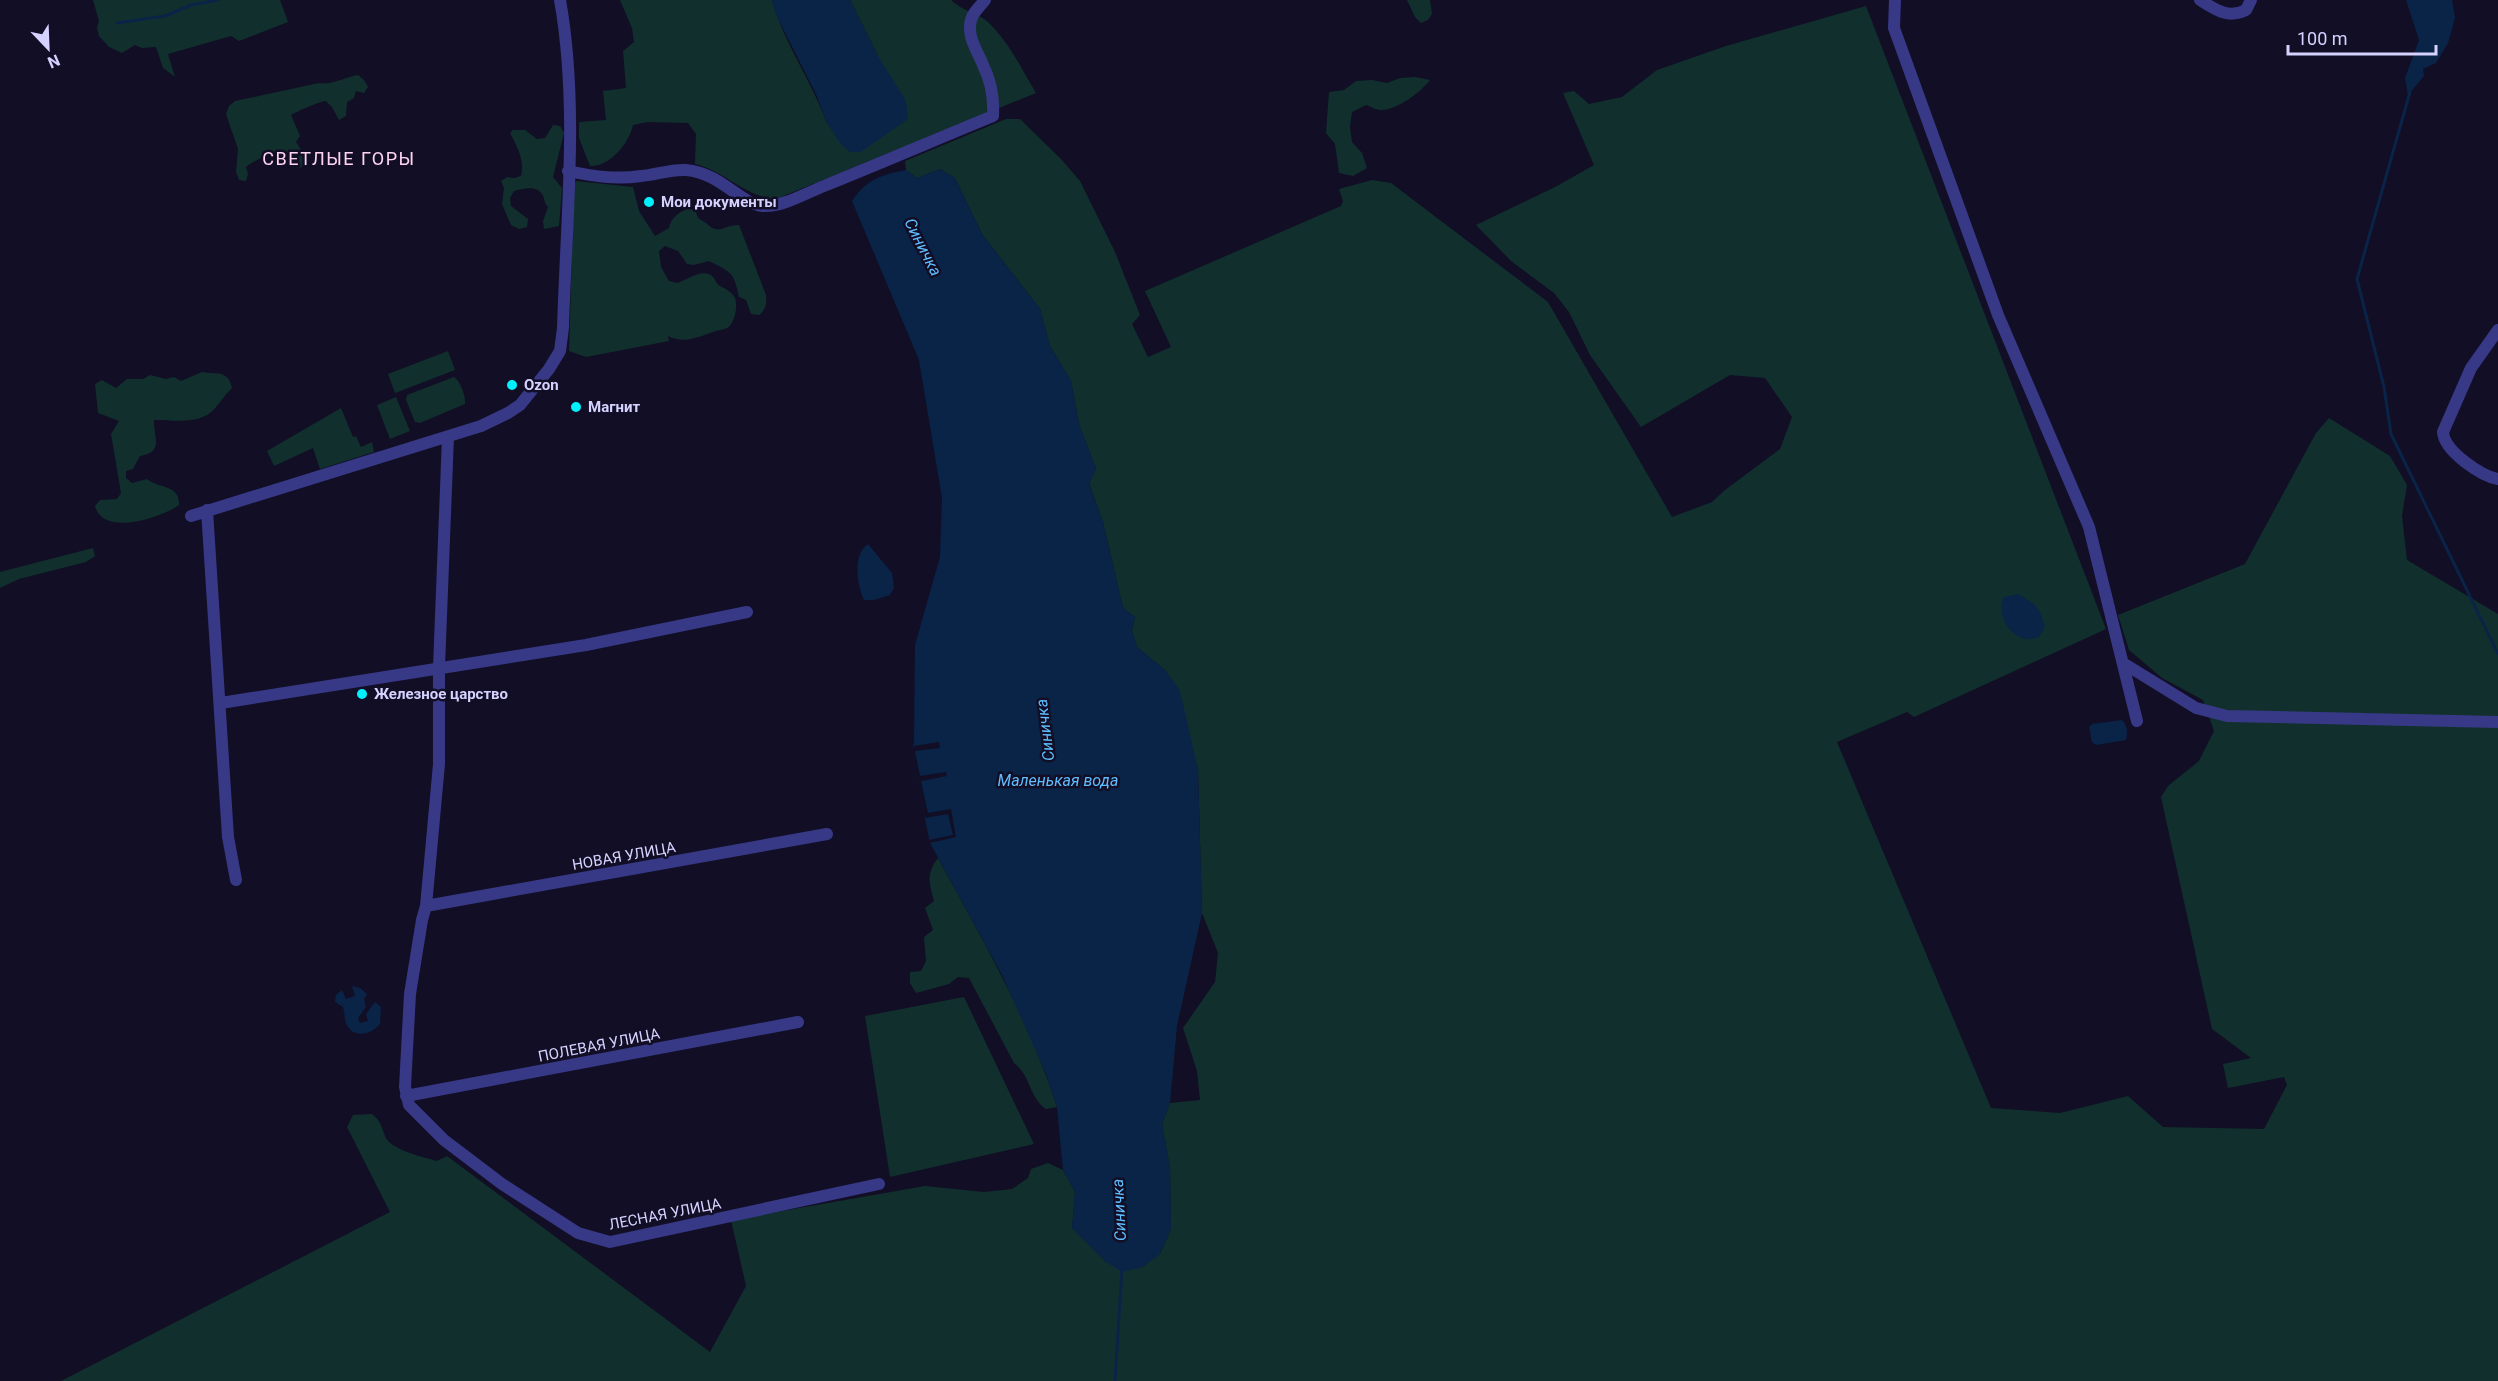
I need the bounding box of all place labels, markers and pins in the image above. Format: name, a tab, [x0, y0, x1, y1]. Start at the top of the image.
place label: Мои документы	[661, 193, 777, 211]
marker: Мои документы	[642, 195, 656, 209]
place label: Ozon	[524, 376, 559, 394]
marker: Ozon	[505, 378, 519, 392]
place label: Магнит	[588, 398, 640, 416]
marker: Магнит	[569, 400, 583, 414]
place label: Железное царство	[374, 685, 508, 703]
marker: Железное царство	[355, 687, 369, 701]

